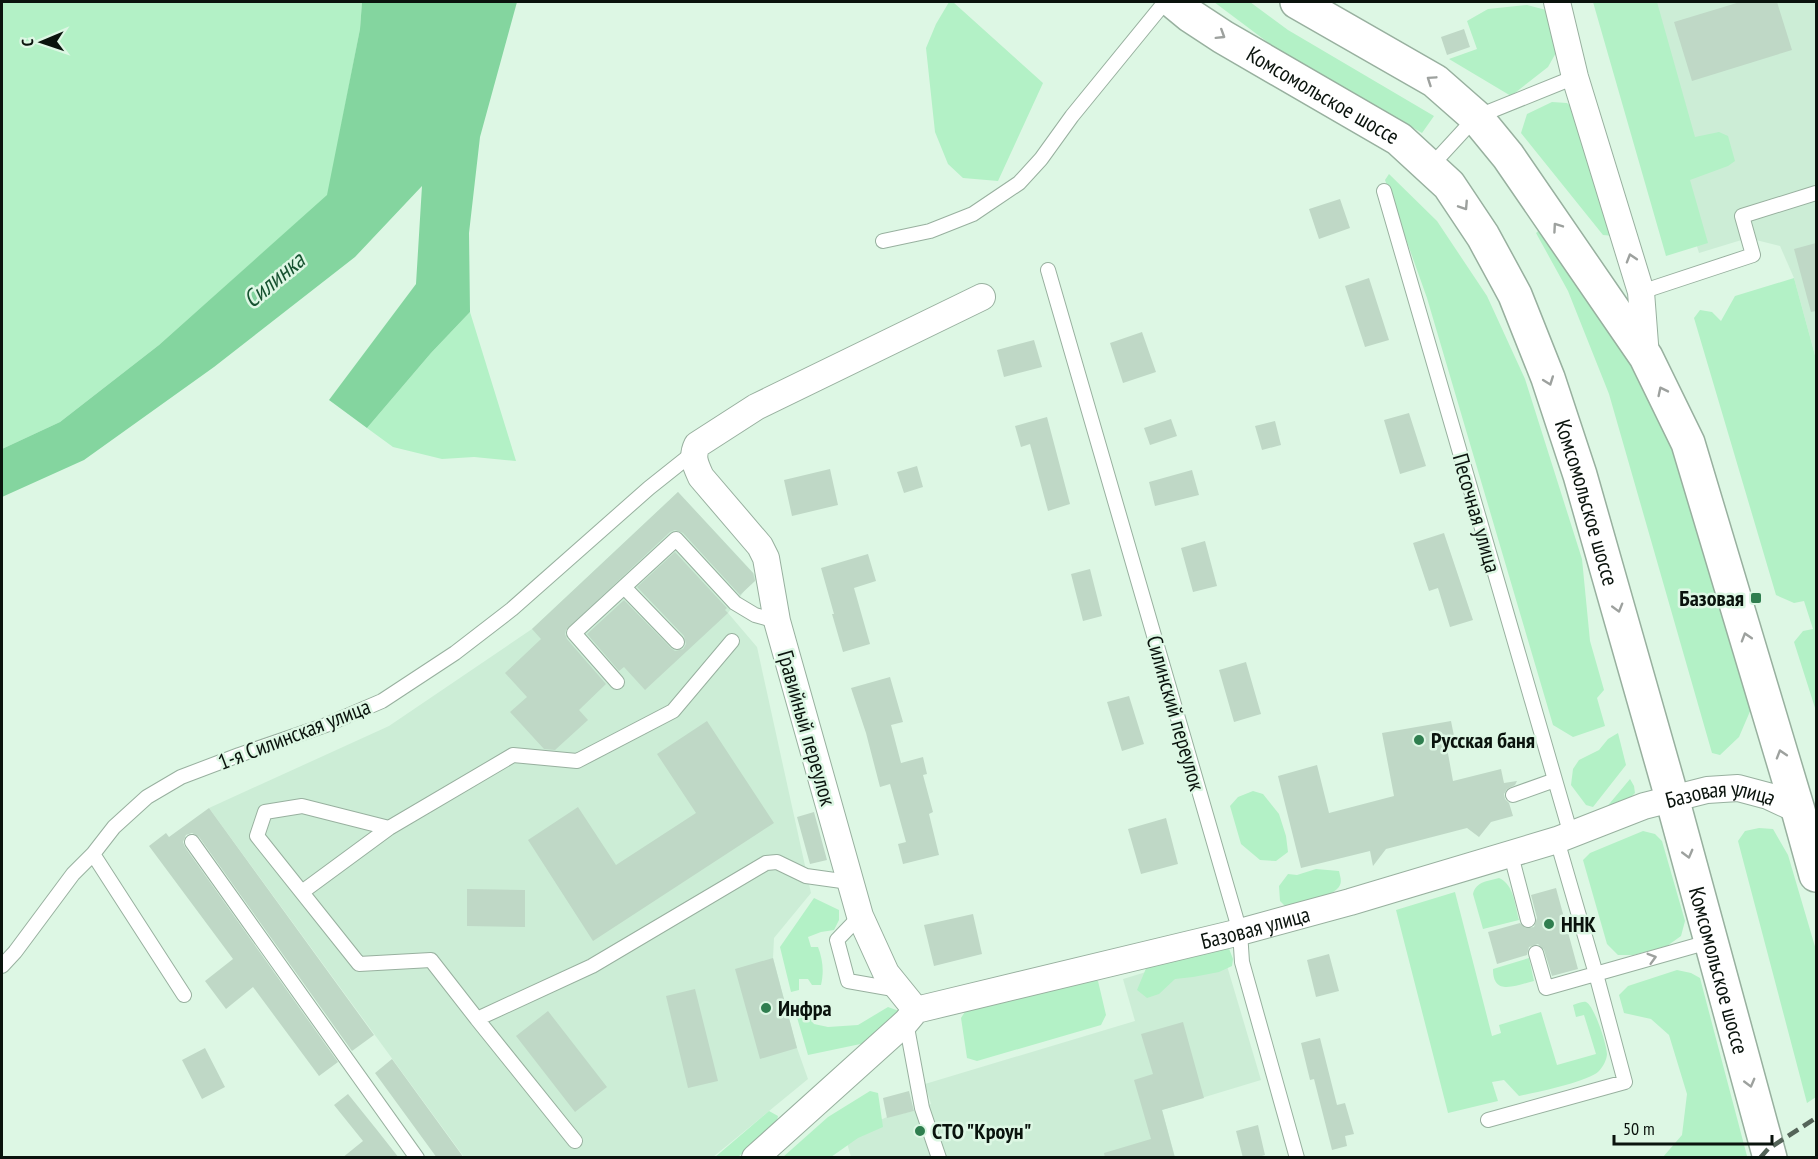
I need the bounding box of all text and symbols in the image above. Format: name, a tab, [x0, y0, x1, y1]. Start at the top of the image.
north arrow	[12, 12, 72, 72]
one-way arrow	[1215, 28, 1225, 40]
text: С	[17, 38, 37, 47]
street label: Комсомольское шоссе	[1242, 40, 1405, 150]
one-way arrow	[1427, 76, 1438, 87]
one-way arrow	[1456, 200, 1467, 211]
one-way arrow	[1553, 223, 1564, 234]
water label: Силинка	[236, 244, 312, 314]
one-way arrow	[1626, 253, 1638, 264]
one-way arrow	[1541, 375, 1554, 386]
one-way arrow	[1658, 386, 1670, 397]
street label: Комсомольское шоссе	[1549, 416, 1625, 589]
street label: Песочная улица	[1447, 450, 1507, 576]
place label: Базовая	[1679, 584, 1744, 612]
marker: Базовая	[1749, 591, 1763, 605]
one-way arrow	[1611, 602, 1623, 613]
street label: Силинский переулок	[1140, 632, 1212, 794]
one-way arrow	[1741, 633, 1753, 643]
street label: Гравийный переулок	[771, 647, 843, 809]
street label: 1-я Силинская улица	[214, 692, 374, 776]
place label: Русская баня	[1431, 726, 1535, 754]
marker: Русская баня	[1412, 733, 1426, 747]
one-way arrow	[1776, 749, 1789, 760]
street label: Базовая улица	[1662, 774, 1780, 814]
one-way arrow	[1681, 848, 1693, 859]
street label: Комсомольское шоссе	[1683, 884, 1755, 1057]
street label: Базовая улица	[1198, 900, 1313, 955]
place label: ННК	[1561, 910, 1596, 938]
marker: ННК	[1542, 917, 1556, 931]
one-way arrow	[1646, 953, 1657, 965]
place label: Инфра	[778, 994, 832, 1022]
marker: Инфра	[759, 1001, 773, 1015]
one-way arrow	[1743, 1077, 1755, 1088]
scale bar	[1614, 1108, 1772, 1146]
place label: СТО "Кроун"	[932, 1117, 1031, 1145]
text: 50 m	[1623, 1117, 1655, 1140]
marker: СТО "Кроун"	[913, 1124, 927, 1138]

